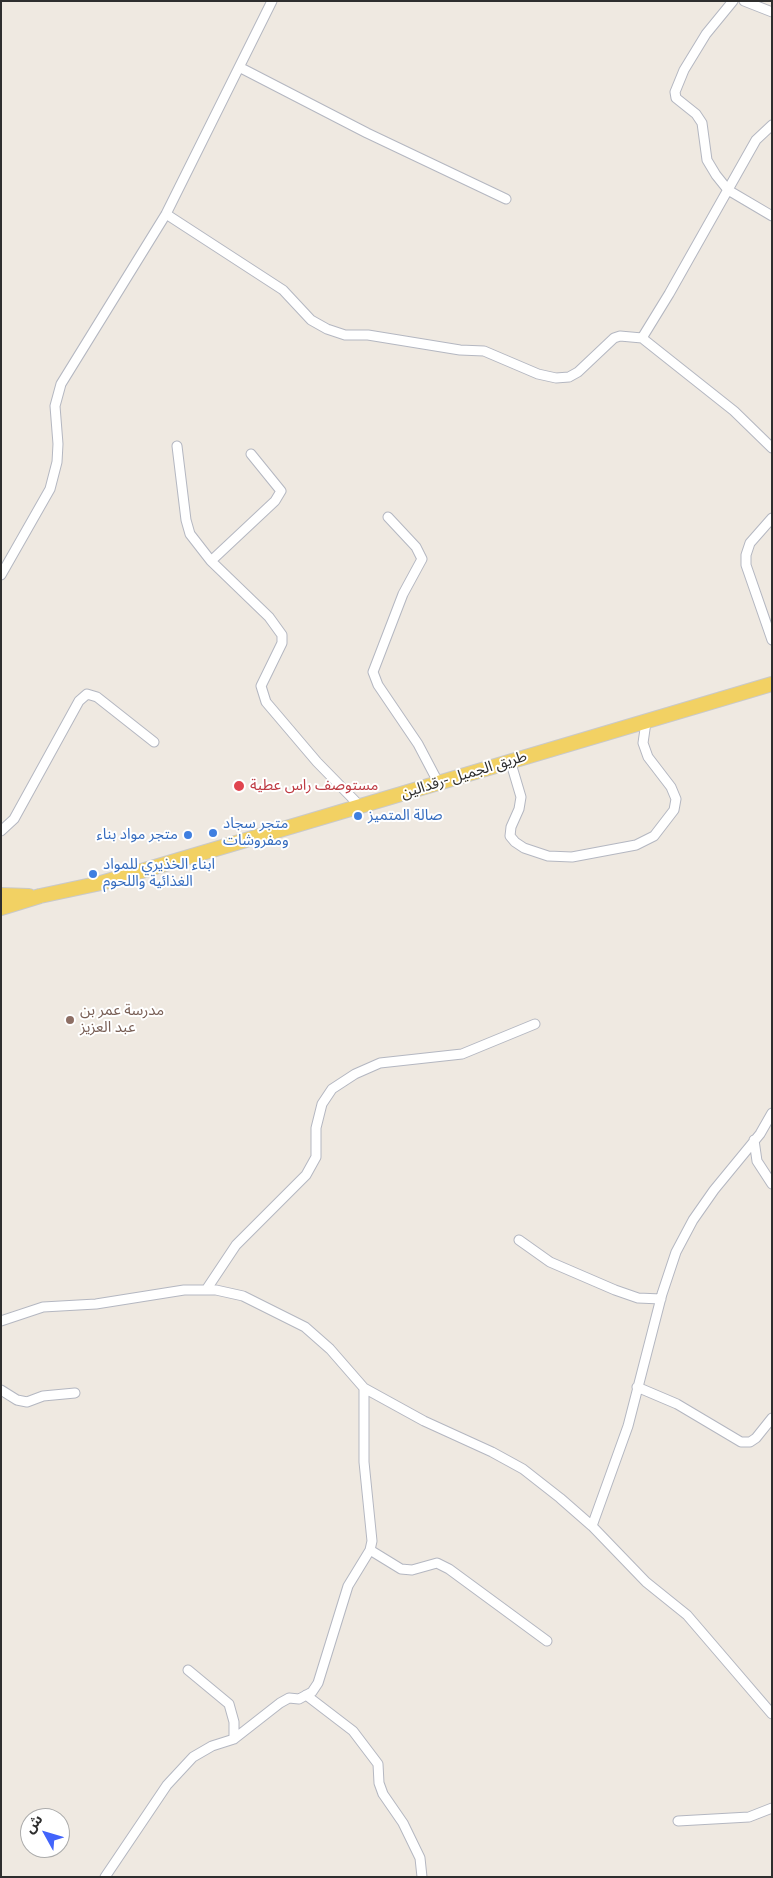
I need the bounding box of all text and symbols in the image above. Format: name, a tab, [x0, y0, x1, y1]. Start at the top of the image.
street label: طريق الجميل -رقدالين	[399, 747, 529, 803]
place label: مستوصف راس عطية	[250, 777, 378, 795]
marker: مستوصف راس عطية	[232, 779, 246, 793]
place label: صالة المتميز	[368, 807, 443, 825]
marker: صالة المتميز	[352, 810, 364, 822]
place label: متجر سجاد ومفروشات	[223, 815, 289, 850]
place label: متجر مواد بناء	[97, 826, 178, 844]
marker: متجر سجاد ومفروشات	[207, 827, 219, 839]
marker: متجر مواد بناء	[182, 829, 194, 841]
place label: ابناء الخذيري للمواد الغذائية واللحوم	[103, 856, 215, 891]
marker: ابناء الخذيري للمواد الغذائية واللحوم	[87, 868, 99, 880]
place label: مدرسة عمر بن عبد العزيز	[80, 1002, 164, 1037]
marker: مدرسة عمر بن عبد العزيز	[64, 1014, 76, 1026]
north arrow	[20, 1808, 70, 1858]
text: ش	[21, 1811, 46, 1837]

